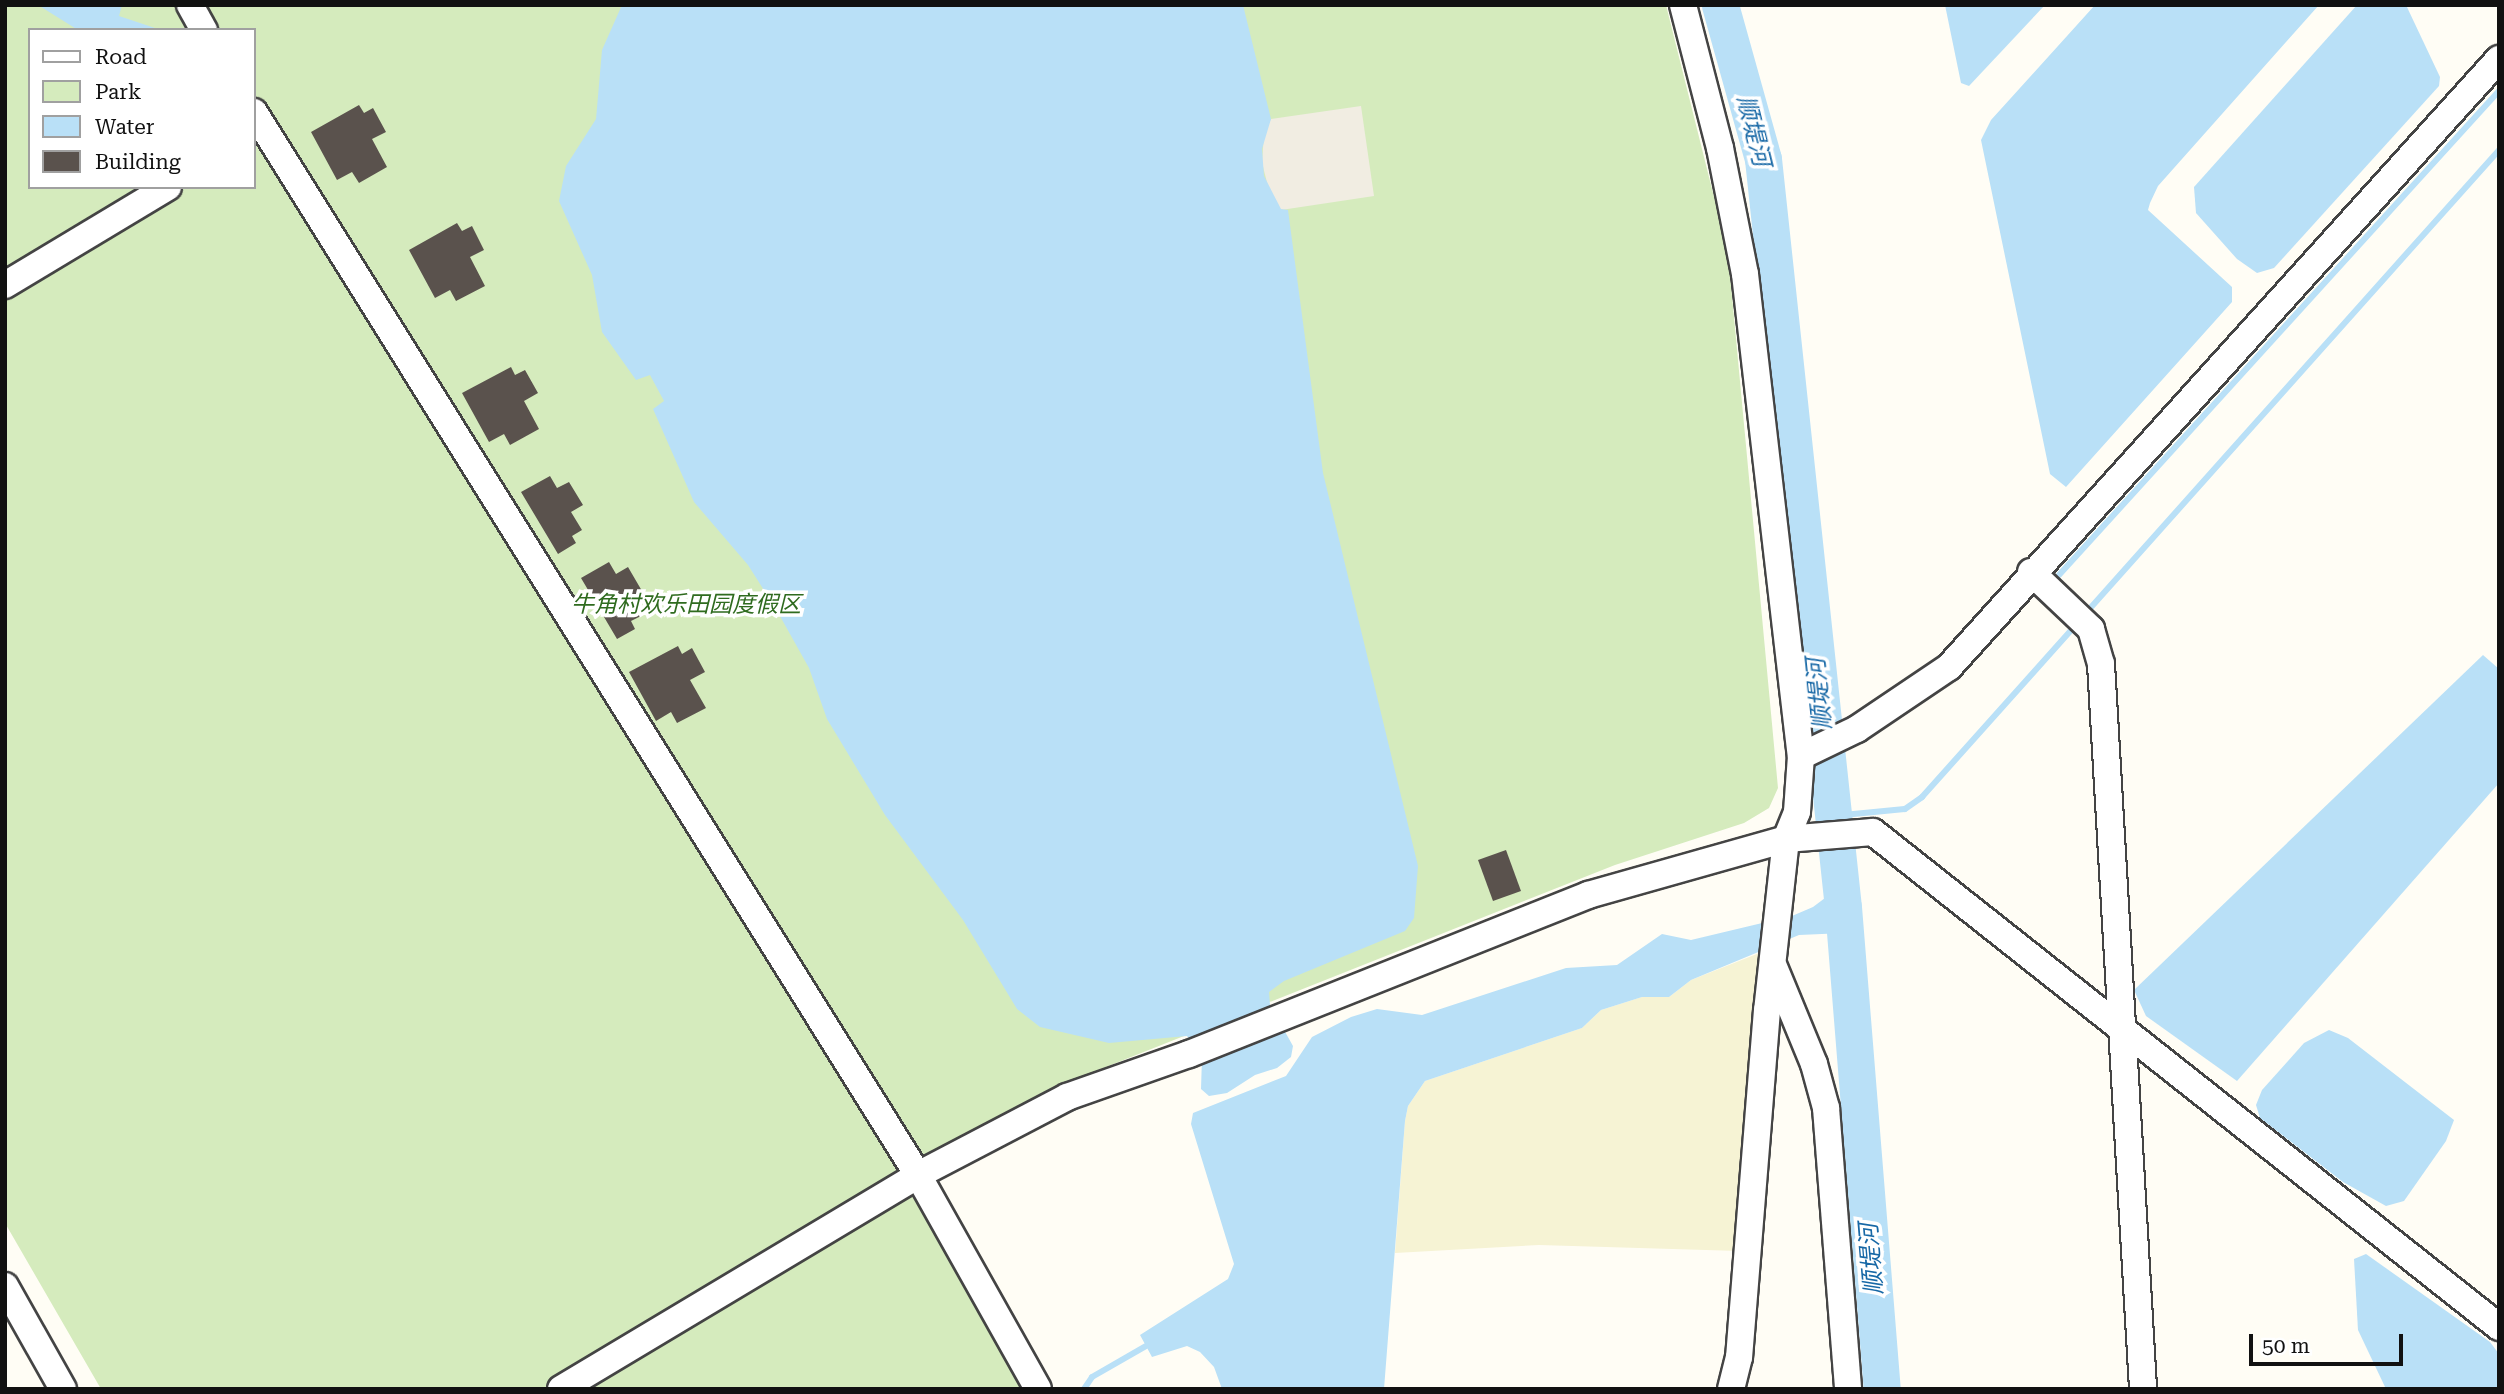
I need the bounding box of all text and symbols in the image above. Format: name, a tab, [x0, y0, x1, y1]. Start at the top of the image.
legend	[28, 28, 256, 189]
text: Road	[95, 45, 147, 69]
text: Park	[95, 80, 141, 104]
water label: 顺堤河	[1730, 93, 1776, 169]
text: Water	[95, 115, 154, 139]
text: Building	[95, 150, 181, 174]
park label: 牛角村欢乐田园度假区	[571, 591, 801, 619]
water label: 顺堤河	[1802, 657, 1838, 731]
water label: 顺堤河	[1855, 1222, 1889, 1296]
scale bar	[2252, 1320, 2406, 1364]
text: 50 m	[2262, 1334, 2310, 1358]

